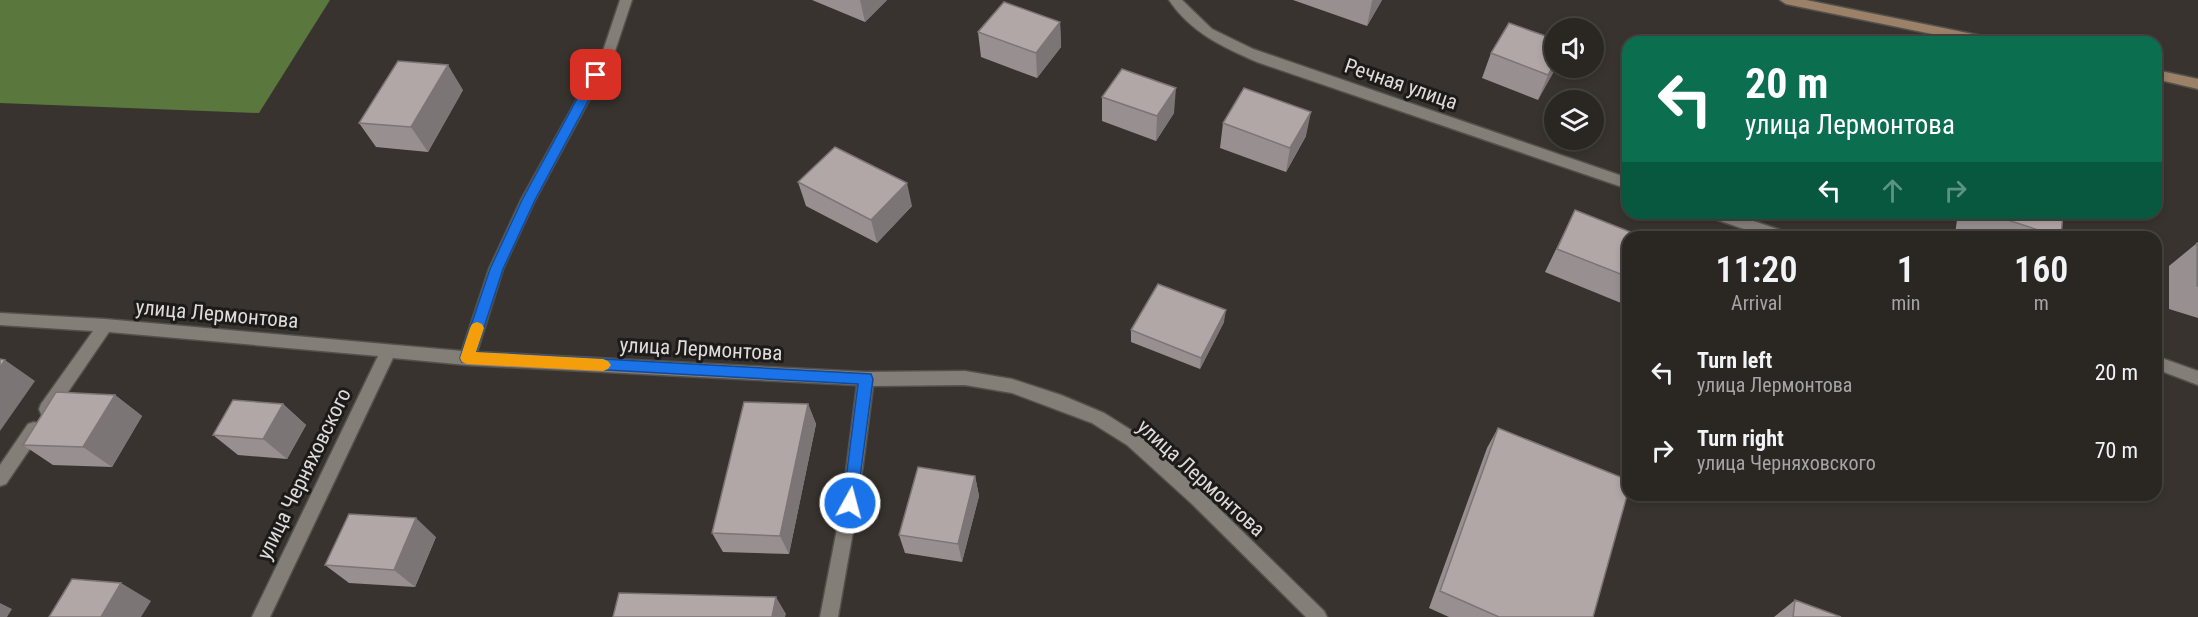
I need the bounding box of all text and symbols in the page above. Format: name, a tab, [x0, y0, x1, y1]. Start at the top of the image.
map controls	[1544, 18, 1604, 150]
button: sound	[1544, 18, 1604, 78]
pin	[570, 49, 621, 100]
street label: Речная улица	[1341, 53, 1461, 115]
icon: arrive	[579, 58, 612, 91]
text: 20 m	[1745, 59, 1828, 108]
icon: left	[1646, 60, 1724, 138]
button: layers	[1544, 90, 1604, 150]
text: улица Лермонтова	[1745, 109, 1955, 141]
icon: left	[1813, 174, 1846, 207]
icon: ahead	[1876, 174, 1909, 207]
icon: right	[1939, 174, 1972, 207]
text: 11:20	[1716, 249, 1798, 291]
text: 1	[1897, 249, 1915, 291]
text: 160	[2014, 249, 2068, 291]
text: Arrival	[1731, 291, 1782, 315]
text: min	[1891, 291, 1920, 315]
text: m	[2034, 291, 2049, 315]
street label: улица Лермонтова	[135, 295, 299, 333]
street label: улица Лермонтова	[619, 333, 783, 365]
text: Turn left	[1697, 348, 1772, 373]
icon: left	[1646, 356, 1679, 389]
text: 20 m	[2095, 360, 2138, 385]
text: улица Лермонтова	[1697, 373, 1852, 397]
street label: улица Черняховского	[252, 384, 356, 564]
street label: улица Лермонтова	[1132, 414, 1270, 542]
text: Turn right	[1697, 426, 1784, 451]
icon: right	[1646, 434, 1679, 467]
text: 70 m	[2095, 438, 2138, 463]
text: улица Черняховского	[1697, 451, 1876, 475]
position arrow	[818, 471, 882, 535]

